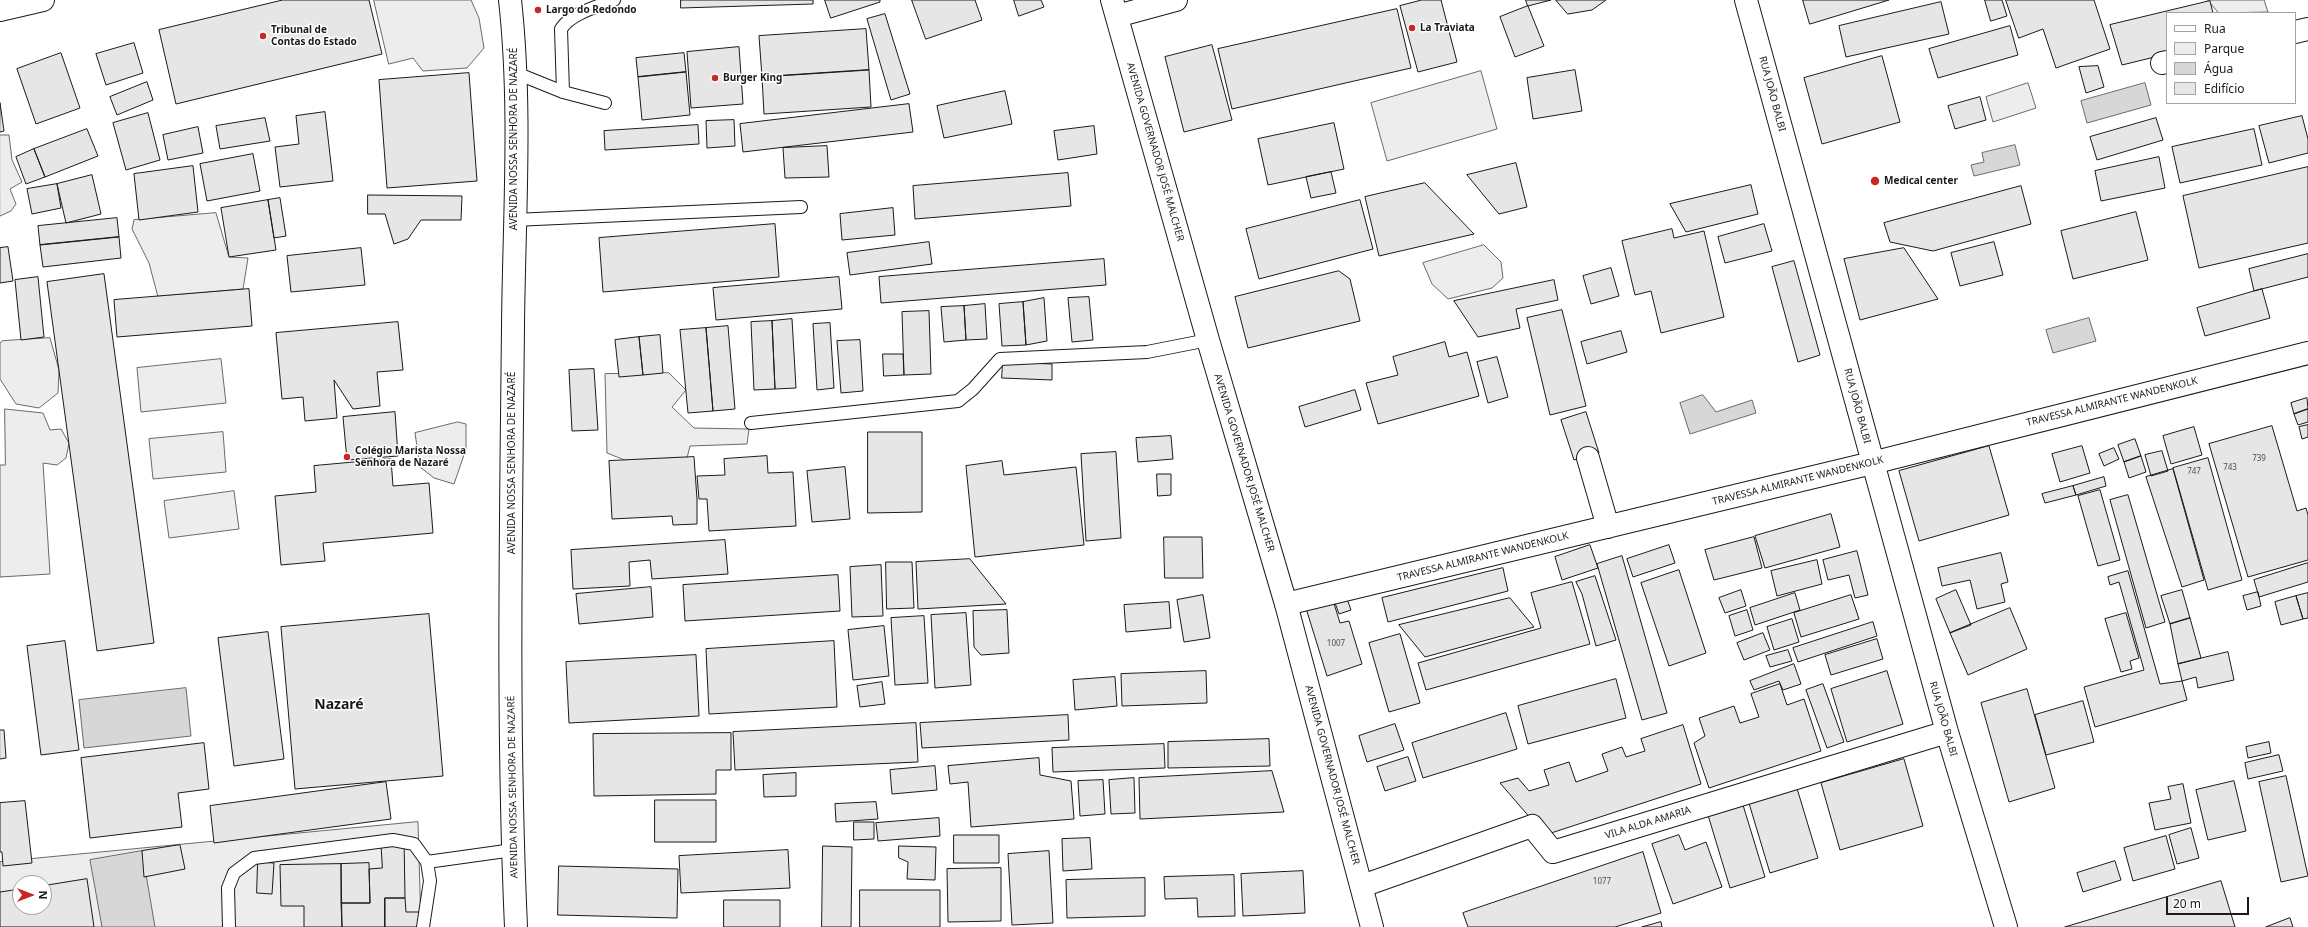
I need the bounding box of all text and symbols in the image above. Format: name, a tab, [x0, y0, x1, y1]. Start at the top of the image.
place label: Largo do Redondo	[546, 4, 636, 16]
marker: Largo do Redondo	[533, 5, 543, 15]
legend	[2166, 12, 2296, 104]
text: Rua	[2204, 20, 2226, 37]
place label: La Traviata	[1420, 22, 1475, 34]
marker: La Traviata	[1407, 23, 1417, 33]
place label: Tribunal de Contas do Estado	[271, 24, 357, 48]
marker: Tribunal de Contas do Estado	[258, 31, 268, 41]
text: Parque	[2204, 40, 2244, 57]
street label: AVENIDA NOSSA SENHORA DE NAZARÉ	[508, 48, 520, 230]
street label: RUA JOÃO BALBI	[1756, 55, 1788, 133]
text: Água	[2204, 60, 2233, 77]
street label: AVENIDA GOVERNADOR JOSÉ MALCHER	[1124, 61, 1186, 243]
place label: Burger King	[723, 72, 782, 84]
marker: Burger King	[710, 73, 720, 83]
text: Edifício	[2204, 80, 2245, 97]
marker: Medical center	[1869, 175, 1881, 187]
place label: Medical center	[1884, 175, 1958, 187]
street label: RUA JOÃO BALBI	[1841, 367, 1873, 445]
street label: AVENIDA NOSSA SENHORA DE NAZARÉ	[506, 372, 518, 554]
street label: AVENIDA GOVERNADOR JOSÉ MALCHER	[1211, 373, 1277, 553]
street label: TRAVESSA ALMIRANTE WANDENKOLK	[2025, 375, 2199, 429]
place label: Colégio Marista Nossa Senhora de Nazaré	[355, 445, 466, 468]
marker: Colégio Marista Nossa Senhora de Nazaré	[342, 452, 352, 462]
street label: TRAVESSA ALMIRANTE WANDENKOLK	[1711, 454, 1885, 508]
house number: 739	[2252, 454, 2266, 464]
house number: 743	[2223, 463, 2237, 473]
house number: 747	[2187, 467, 2201, 477]
street label: TRAVESSA ALMIRANTE WANDENKOLK	[1396, 530, 1570, 584]
house number: 1007	[1327, 639, 1345, 649]
street label: RUA JOÃO BALBI	[1927, 680, 1959, 758]
street label: AVENIDA GOVERNADOR JOSÉ MALCHER	[1302, 684, 1362, 866]
street label: AVENIDA NOSSA SENHORA DE NAZARÉ	[505, 696, 521, 878]
district label: Nazaré	[314, 697, 364, 713]
street label: VILA ALDA AMARIA	[1604, 804, 1692, 842]
north arrow	[12, 875, 52, 915]
house number: 1077	[1593, 877, 1611, 887]
scale bar	[2168, 889, 2251, 915]
text: N	[36, 891, 51, 899]
text: 20 m	[2173, 895, 2201, 912]

